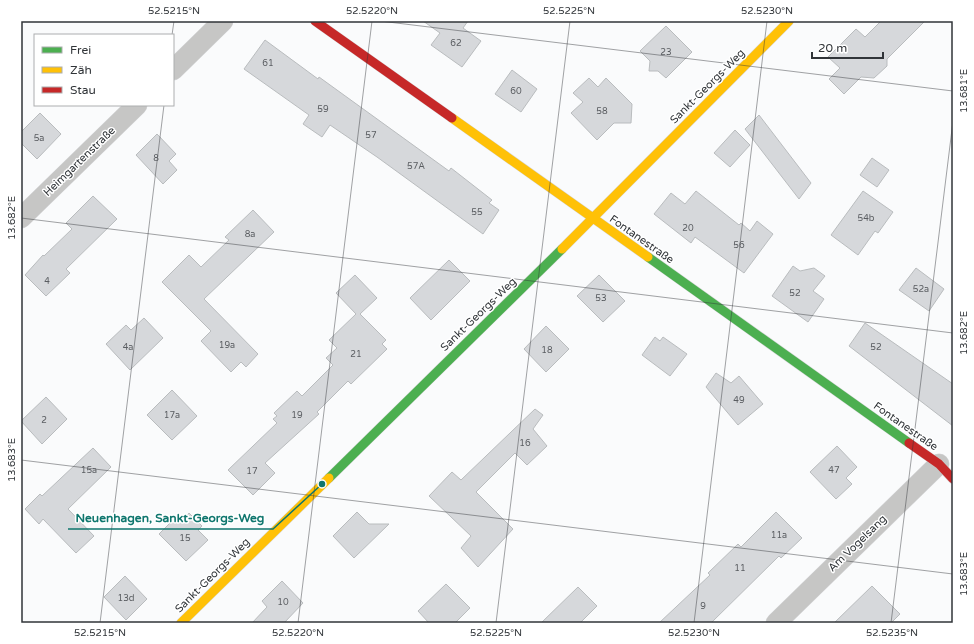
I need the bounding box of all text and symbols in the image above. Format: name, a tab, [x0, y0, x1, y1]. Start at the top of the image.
text: 52.5215°N	[148, 5, 200, 17]
text: 52.5220°N	[346, 5, 398, 17]
text: 52.5225°N	[543, 5, 595, 17]
text: 52.5230°N	[741, 5, 793, 17]
legend	[34, 34, 174, 106]
scale bar	[812, 34, 883, 60]
house number: 62	[450, 38, 462, 49]
text: 20 m	[818, 41, 847, 55]
text: Frei	[70, 43, 91, 57]
street label: Sankt-Georgs-Weg	[667, 46, 747, 126]
house number: 23	[660, 47, 672, 58]
house number: 61	[262, 58, 274, 69]
text: Zäh	[70, 63, 92, 77]
text: 13.681°E	[958, 69, 970, 113]
text: Stau	[70, 83, 96, 97]
house number: 60	[510, 86, 522, 97]
house number: 59	[317, 104, 329, 115]
house number: 58	[596, 106, 608, 117]
street label: Heimgartenstraße	[41, 124, 118, 199]
house number: 57	[365, 130, 377, 141]
house number: 5a	[34, 133, 44, 144]
house number: 8	[153, 153, 159, 164]
house number: 57A	[407, 161, 425, 172]
text: 13.682°E	[6, 196, 18, 240]
house number: 55	[471, 207, 483, 218]
street label: Fontanestraße	[607, 212, 676, 266]
house number: 54b	[858, 213, 875, 224]
house number: 20	[682, 223, 694, 234]
house number: 8a	[245, 229, 255, 240]
house number: 56	[733, 240, 745, 251]
street label: Sankt-Georgs-Weg	[438, 275, 519, 354]
house number: 4	[44, 276, 50, 287]
house number: 52a	[913, 284, 929, 295]
house number: 52	[789, 288, 801, 299]
house number: 53	[595, 293, 607, 304]
text: 13.682°E	[958, 311, 970, 355]
house number: 19a	[219, 340, 235, 351]
house number: 4a	[123, 342, 133, 353]
house number: 52	[870, 342, 882, 353]
house number: 18	[541, 345, 553, 356]
house number: 21	[350, 349, 362, 360]
house number: 49	[733, 395, 745, 406]
street label: Fontanestraße	[871, 399, 940, 453]
house number: 17a	[164, 410, 180, 421]
house number: 19	[291, 410, 303, 421]
house number: 2	[41, 415, 47, 426]
text: 13.683°E	[6, 438, 18, 482]
house number: 16	[519, 438, 531, 449]
house number: 15a	[81, 465, 97, 476]
house number: 47	[828, 465, 840, 476]
house number: 17	[246, 466, 258, 477]
callout: Neuenhagen, Sankt-Georgs-Weg	[68, 505, 273, 529]
text: Neuenhagen, Sankt-Georgs-Weg	[76, 511, 264, 526]
street label: Am Vogelsang	[826, 512, 889, 574]
house number: 11a	[771, 530, 787, 541]
house number: 15	[179, 533, 191, 544]
street label: Sankt-Georgs-Weg	[172, 535, 252, 615]
text: 13.683°E	[958, 552, 970, 596]
house number: 11	[734, 563, 746, 574]
house number: 13d	[118, 593, 134, 604]
house number: 10	[277, 597, 289, 608]
house number: 9	[700, 601, 706, 612]
text: 52.5215°N	[74, 627, 126, 639]
text: 52.5220°N	[272, 627, 324, 639]
text: 52.5225°N	[470, 627, 522, 639]
text: 52.5230°N	[668, 627, 720, 639]
text: 52.5235°N	[866, 627, 918, 639]

